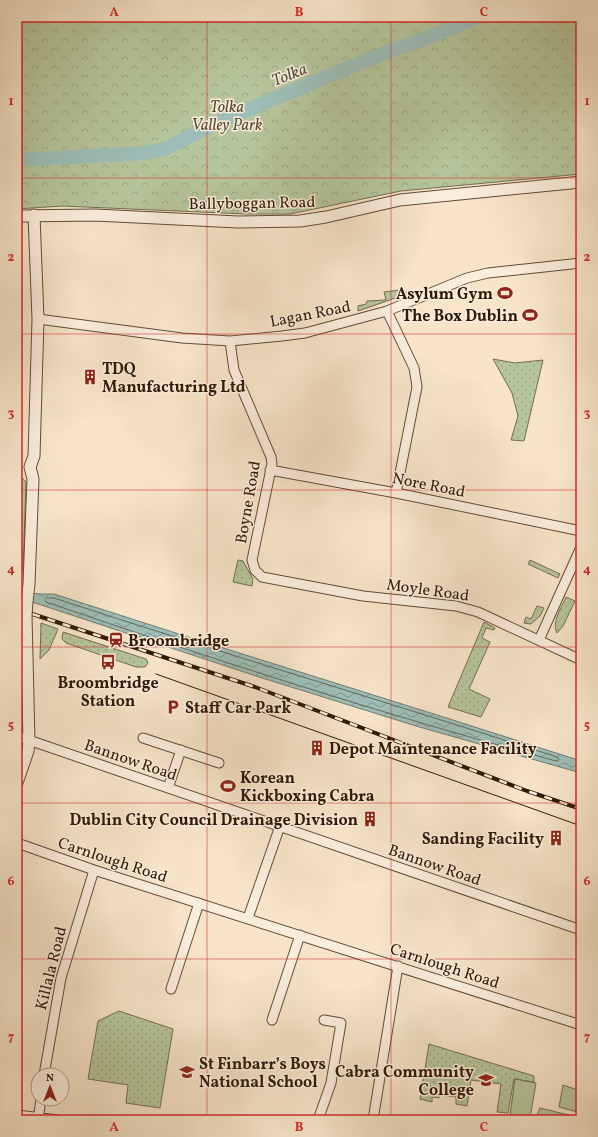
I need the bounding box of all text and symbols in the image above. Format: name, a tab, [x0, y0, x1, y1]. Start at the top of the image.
text: A	[109, 4, 119, 22]
text: B	[295, 4, 304, 22]
text: C	[480, 4, 488, 22]
water label: Tolka	[268, 58, 311, 93]
text: 1	[8, 93, 14, 111]
text: 1	[584, 93, 590, 111]
park label: Tolka Valley Park	[192, 97, 263, 137]
street label: Ballyboggan Road	[189, 192, 316, 216]
text: 2	[8, 249, 15, 267]
text: 2	[584, 249, 591, 267]
place label: Asylum Gym	[396, 284, 493, 306]
sports icon: Asylum Gym	[496, 284, 514, 302]
street label: Lagan Road	[268, 296, 353, 334]
place label: The Box Dublin	[402, 306, 518, 328]
sports icon: The Box Dublin	[521, 306, 539, 324]
place label: TDQ Manufacturing Ltd	[102, 359, 246, 399]
building icon: TDQ Manufacturing Ltd	[81, 368, 99, 386]
text: 3	[8, 405, 15, 423]
text: 3	[584, 405, 591, 423]
street label: Boyne Road	[231, 459, 267, 545]
street label: Nore Road	[390, 468, 467, 504]
text: 4	[7, 561, 15, 579]
text: 4	[583, 561, 591, 579]
street label: Moyle Road	[385, 574, 470, 608]
station icon: Broombridge	[107, 631, 125, 649]
place label: Broombridge	[128, 631, 229, 653]
bus stop icon: Broombridge Station	[99, 653, 117, 671]
place label: Broombridge Station	[57, 673, 159, 713]
parking icon: Staff Car Park	[164, 698, 182, 716]
place label: Staff Car Park	[185, 698, 291, 720]
text: 5	[8, 717, 14, 735]
text: 5	[584, 717, 590, 735]
street label: Bannow Road	[81, 735, 180, 787]
building icon: Depot Maintenance Facility	[308, 739, 326, 757]
place label: Depot Maintenance Facility	[329, 739, 537, 761]
place label: Korean Kickboxing Cabra	[240, 768, 375, 808]
sports icon: Korean Kickboxing Cabra	[219, 777, 237, 795]
place label: Dublin City Council Drainage Division	[70, 810, 358, 832]
building icon: Dublin City Council Drainage Division	[361, 810, 379, 828]
place label: Sanding Facility	[422, 829, 544, 851]
building icon: Sanding Facility	[547, 829, 565, 847]
street label: Carnlough Road	[55, 833, 170, 889]
street label: Bannow Road	[385, 840, 484, 892]
text: 6	[7, 873, 15, 891]
text: 6	[583, 873, 591, 891]
street label: Killala Road	[31, 924, 73, 1013]
street label: Carnlough Road	[387, 939, 502, 995]
text: 7	[8, 1029, 14, 1047]
text: 7	[584, 1029, 590, 1047]
place label: St Finbarr’s Boys National School	[199, 1054, 326, 1094]
place label: Cabra Community College	[335, 1062, 474, 1102]
school or university icon: St Finbarr’s Boys National School	[178, 1063, 196, 1081]
north arrow	[30, 1067, 70, 1107]
text: N	[46, 1071, 54, 1086]
school or university icon: Cabra Community College	[477, 1071, 495, 1089]
text: A	[109, 1119, 119, 1137]
text: B	[295, 1119, 304, 1137]
text: C	[480, 1119, 488, 1137]

